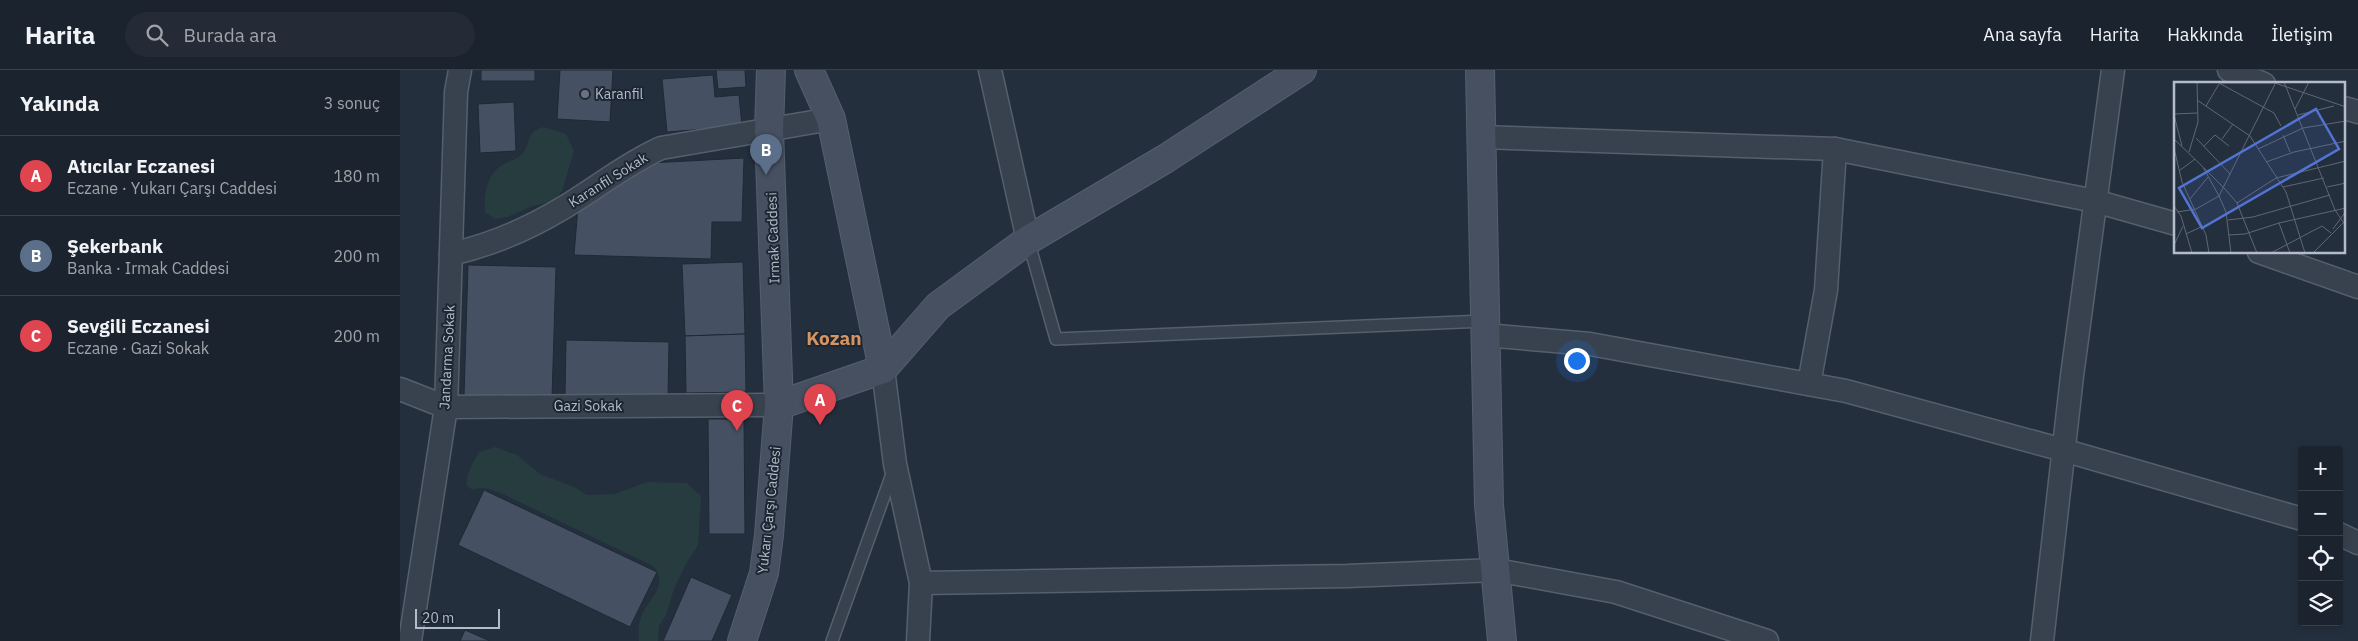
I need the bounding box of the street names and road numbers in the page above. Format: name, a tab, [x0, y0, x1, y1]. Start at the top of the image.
street label: Karanfil Sokak	[565, 148, 651, 211]
street label: Irmak Caddesi	[762, 192, 784, 284]
street label: Jandarma Sokak	[435, 304, 459, 410]
street label: Gazi Sokak	[554, 397, 623, 415]
street label: Yukarı Çarşı Caddesi	[753, 445, 785, 575]

